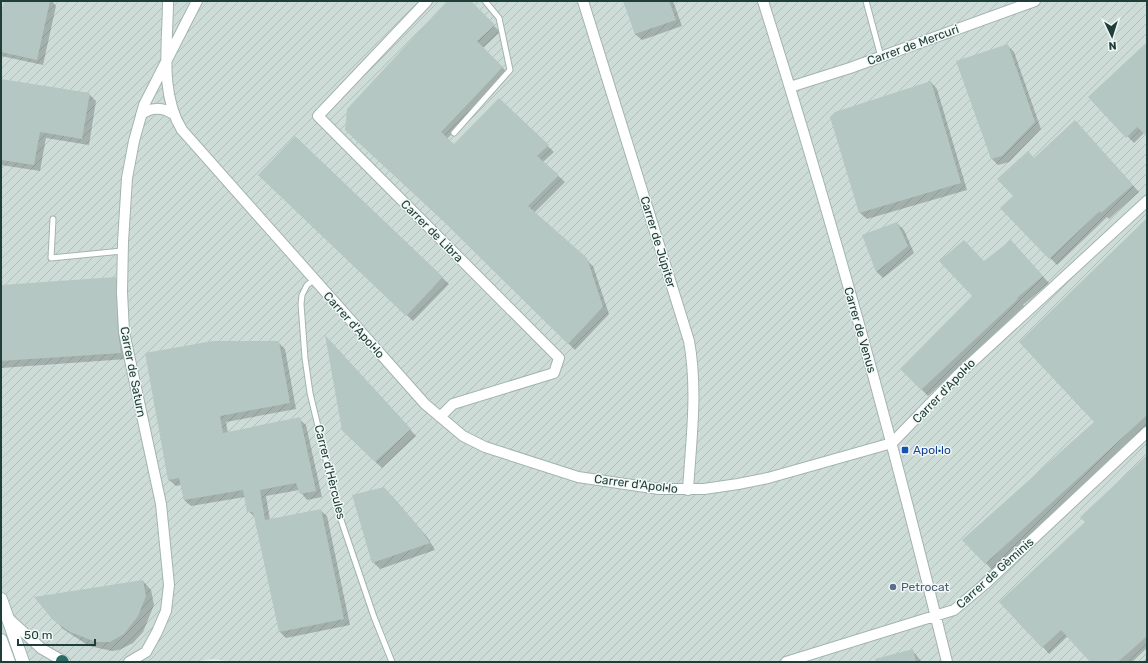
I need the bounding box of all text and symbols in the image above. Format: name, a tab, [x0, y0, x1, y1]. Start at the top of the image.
north arrow	[1092, 16, 1132, 56]
street label: Carrer de Mercuri	[865, 22, 961, 68]
text: N	[1108, 39, 1117, 52]
street label: Carrer de Júpiter	[637, 194, 679, 290]
street label: Carrer de Libra	[398, 197, 466, 265]
street label: Carrer de Venus	[841, 285, 879, 375]
street label: Carrer d'Apol·lo	[321, 289, 387, 361]
street label: Carrer de Saturn	[117, 325, 149, 419]
street label: Carrer d'Apol·lo	[910, 356, 978, 426]
street label: Carrer d'Hèrcules	[312, 423, 348, 521]
place label: Apol·lo	[913, 443, 951, 457]
marker: Apol·lo	[900, 445, 910, 455]
street label: Carrer d'Apol·lo	[593, 472, 679, 496]
street label: Carrer de Gèminis	[953, 535, 1037, 611]
place label: Petrocat	[901, 580, 950, 594]
marker: Petrocat	[888, 582, 898, 592]
scale bar	[18, 621, 95, 647]
text: 50 m	[24, 628, 52, 642]

